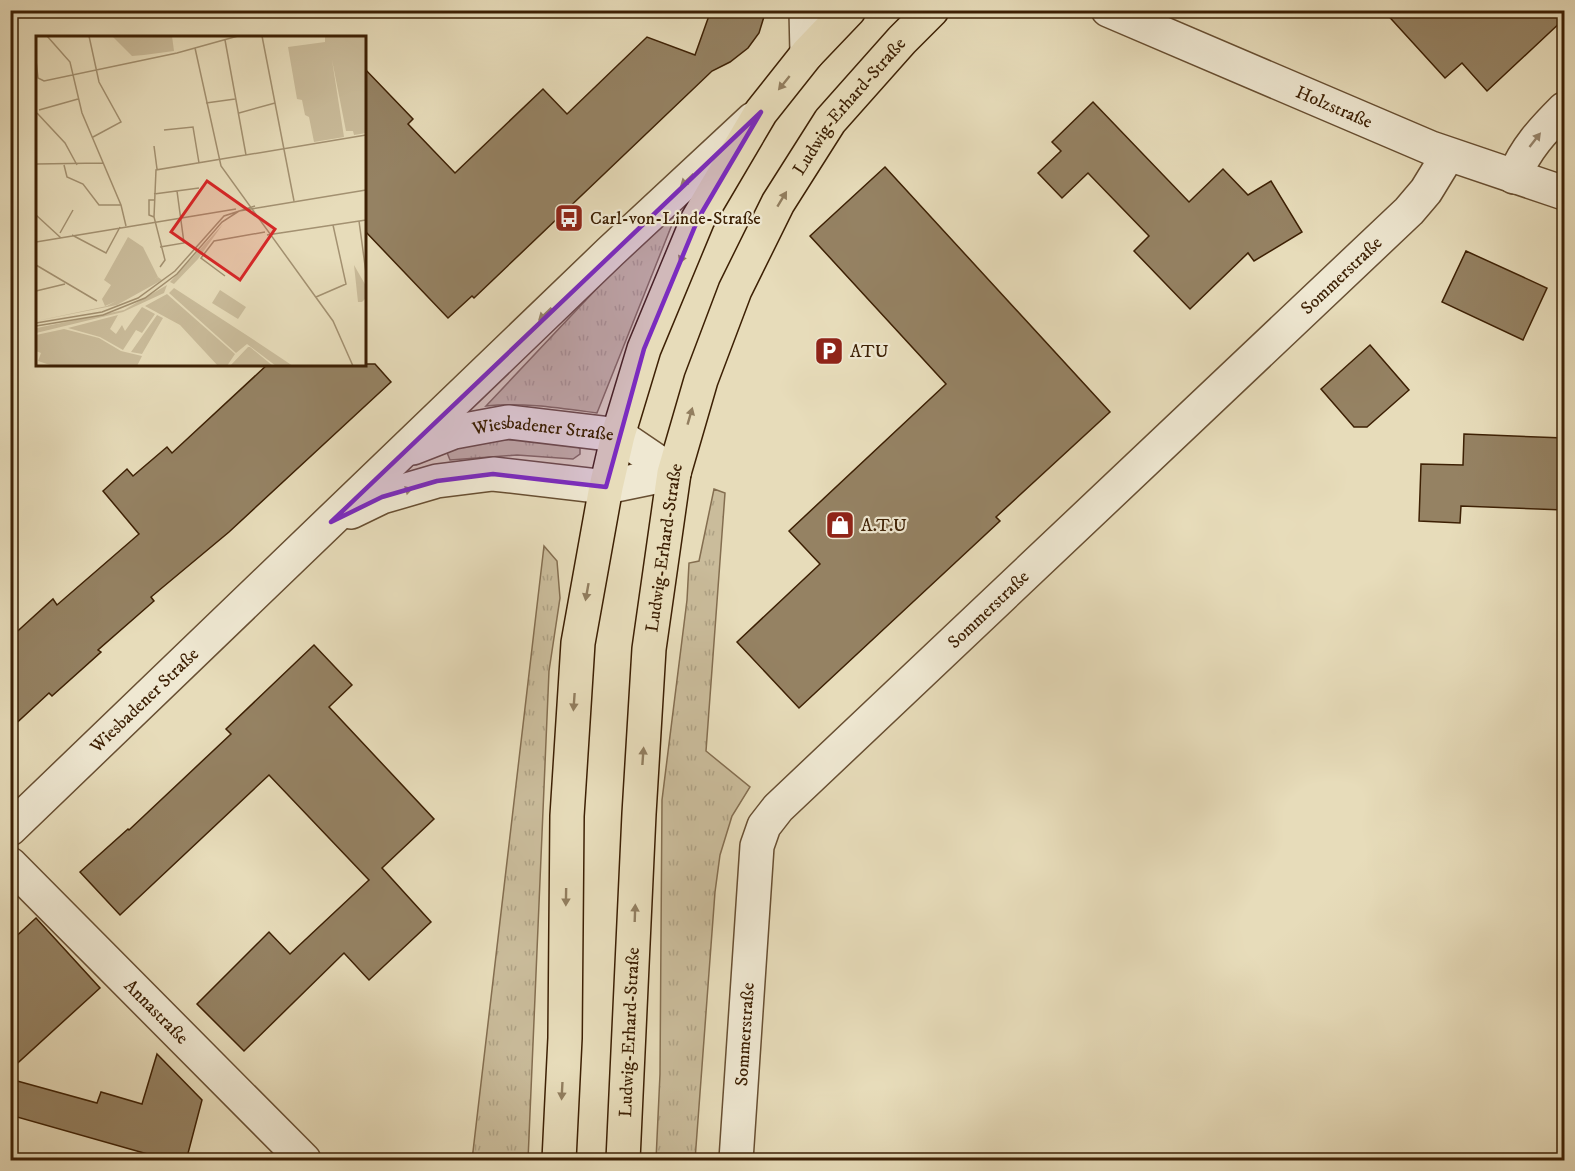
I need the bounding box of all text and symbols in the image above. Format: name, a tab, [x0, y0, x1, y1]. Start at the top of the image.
street label: Ludwig-Erhard-Straße	[789, 33, 911, 180]
inset map	[36, 36, 366, 366]
one-way arrow	[777, 75, 790, 91]
street label: Holzstraße	[1292, 81, 1375, 134]
one-way arrow	[1528, 132, 1541, 148]
one-way arrow	[680, 173, 695, 186]
one-way arrow	[776, 190, 786, 207]
bus stop icon: Carl-von-Linde-Straße	[553, 202, 585, 234]
place label: Carl-von-Linde-Straße	[590, 208, 761, 230]
street label: Sommerstraße	[1297, 232, 1387, 320]
one-way arrow	[678, 246, 687, 264]
one-way arrow	[538, 307, 553, 321]
parking icon: ATU	[813, 335, 845, 367]
place label: ATU	[850, 341, 889, 363]
one-way arrow	[686, 407, 695, 425]
street label: Wiesbadener Straße	[470, 412, 615, 446]
street label: Ludwig-Erhard-Straße	[642, 461, 688, 634]
one-way arrow	[395, 486, 413, 495]
shop icon: A.T.U	[824, 509, 856, 541]
place label: A.T.U	[861, 515, 907, 537]
street label: Sommerstraße	[944, 566, 1034, 654]
one-way arrow	[582, 583, 591, 602]
street label: Wiesbadener Straße	[85, 644, 204, 759]
one-way arrow	[570, 692, 579, 711]
one-way arrow	[638, 746, 647, 765]
one-way arrow	[562, 887, 571, 906]
one-way arrow	[630, 904, 640, 923]
street label: Ludwig-Erhard-Straße	[615, 947, 645, 1118]
street label: Annastraße	[119, 975, 193, 1049]
street label: Sommerstraße	[731, 982, 760, 1087]
one-way arrow	[558, 1082, 567, 1101]

